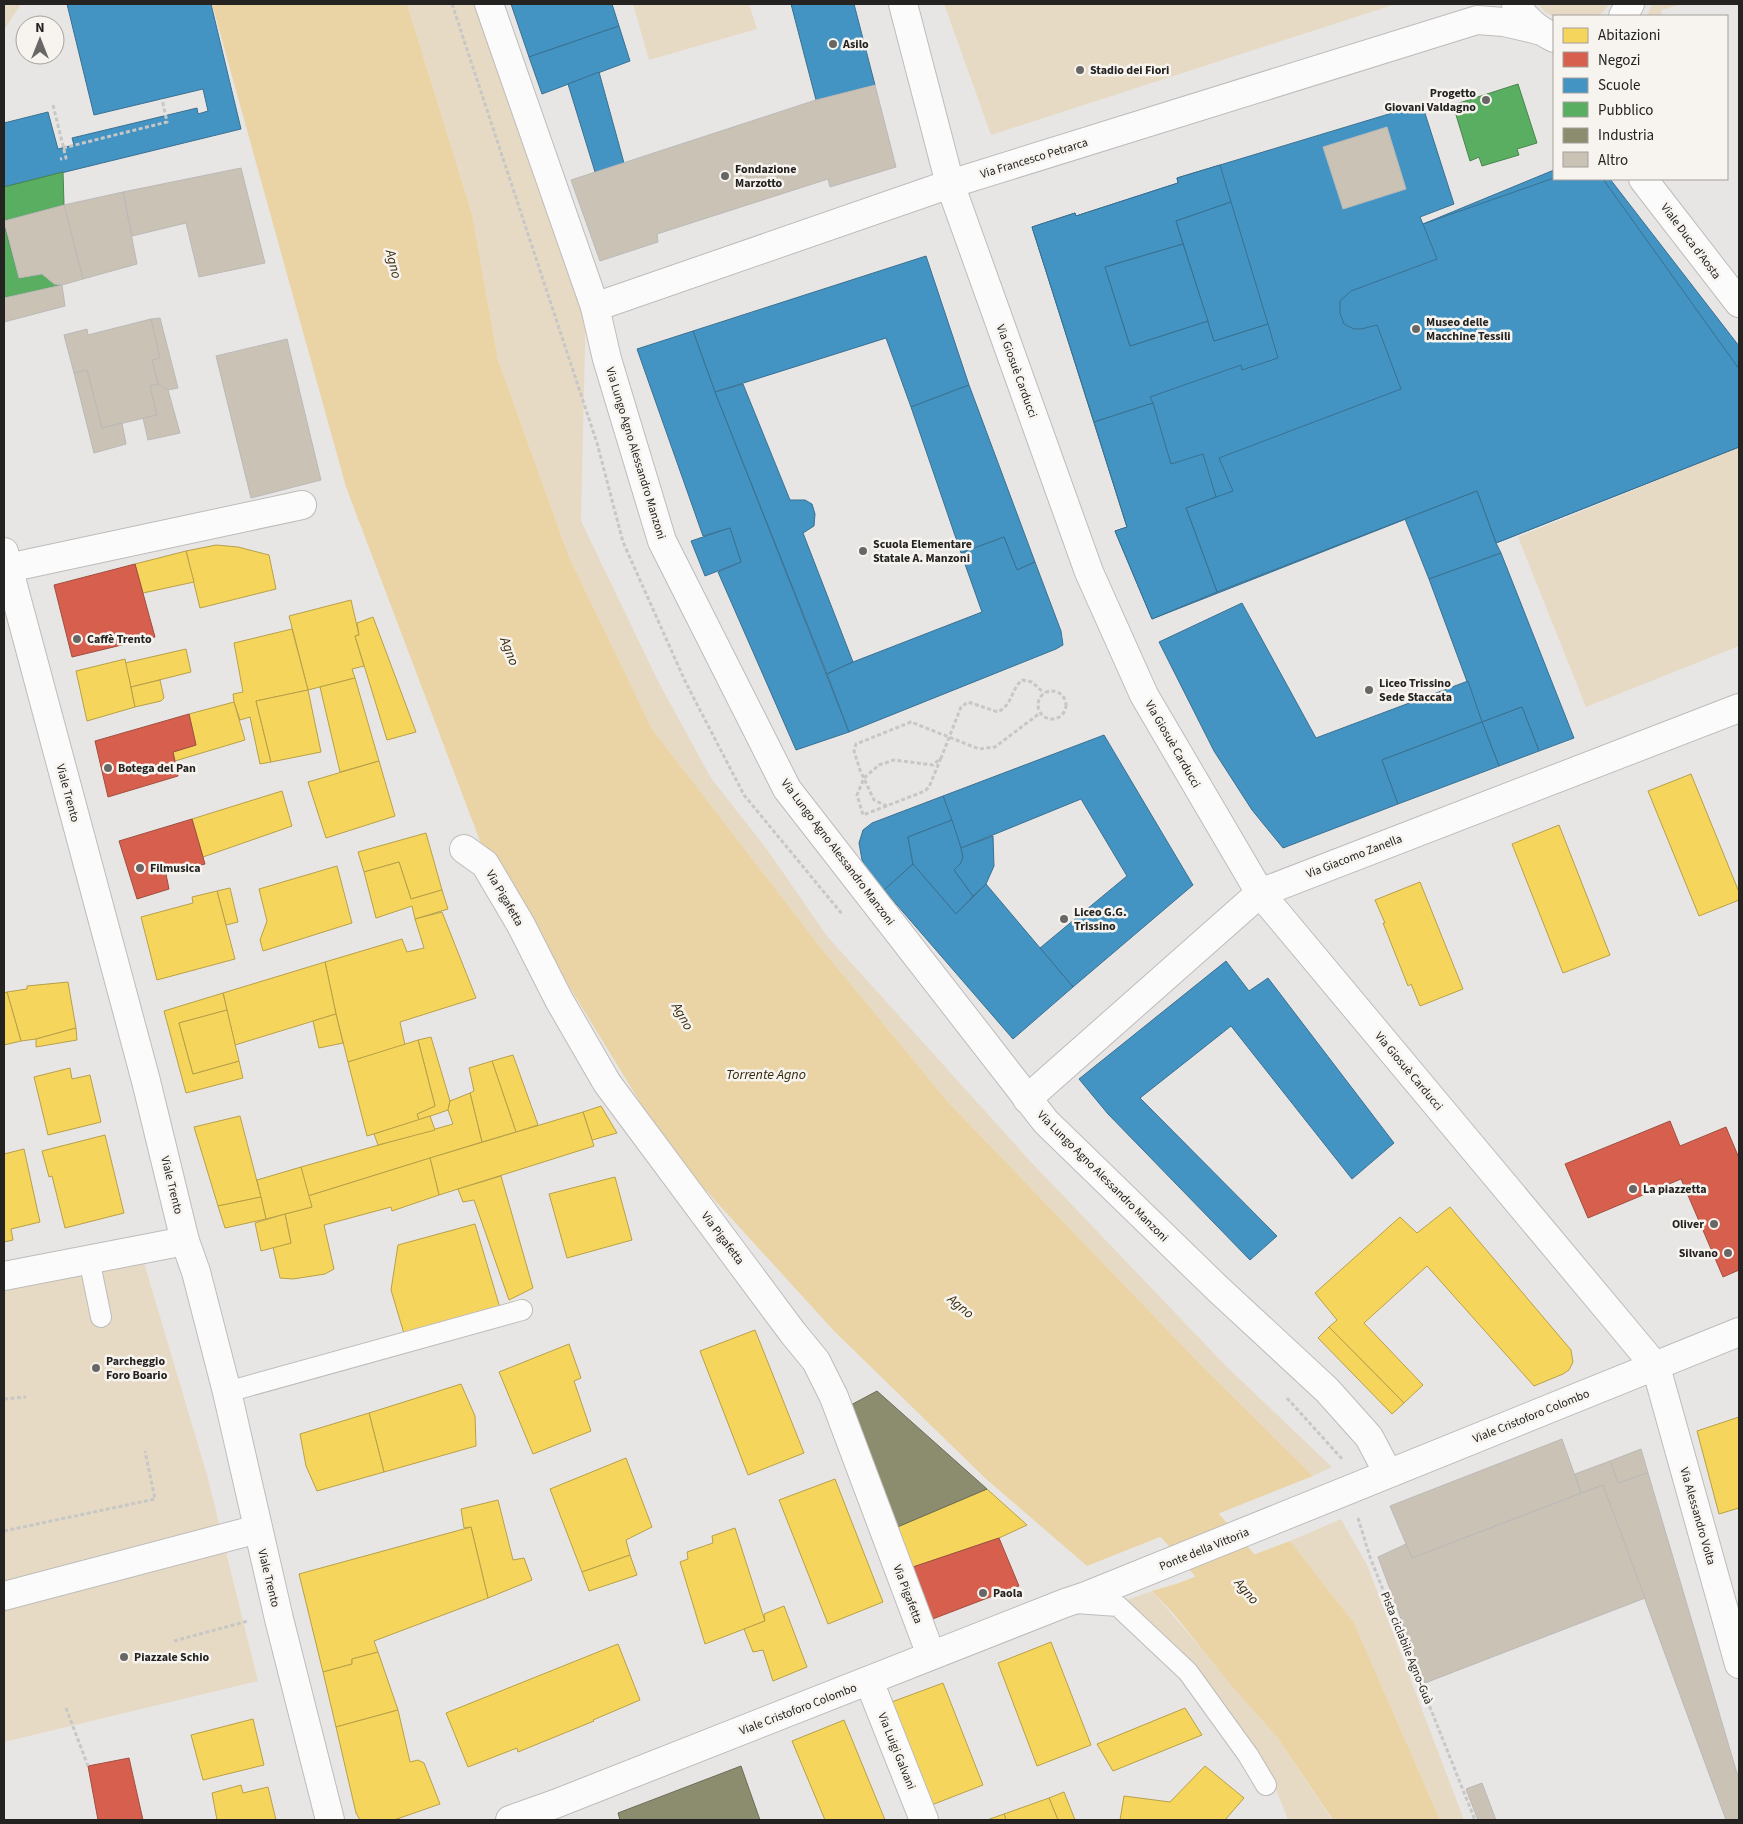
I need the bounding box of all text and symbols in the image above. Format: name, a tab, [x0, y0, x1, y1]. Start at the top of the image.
north arrow	[15, 15, 65, 65]
legend	[1553, 15, 1728, 180]
text: N	[35, 18, 45, 38]
text: Abitazioni	[1598, 25, 1661, 46]
place label: Asilo	[842, 36, 869, 53]
marker: Asilo	[827, 38, 839, 50]
text: Negozi	[1598, 50, 1640, 71]
place label: Stadio dei Fiori	[1090, 62, 1169, 79]
marker: Stadio dei Fiori	[1074, 64, 1086, 76]
text: Scuole	[1598, 75, 1640, 96]
place label: Progetto Giovani Valdagno	[1384, 85, 1476, 116]
marker: Progetto Giovani Valdagno	[1480, 94, 1492, 106]
text: Pubblico	[1598, 100, 1653, 121]
text: Industria	[1598, 125, 1654, 146]
street label: Via Francesco Petrarca	[978, 134, 1090, 183]
text: Altro	[1598, 150, 1628, 171]
place label: Fondazione Marzotto	[735, 161, 796, 192]
marker: Fondazione Marzotto	[719, 170, 731, 182]
street label: Viale Duca d'Aosta	[1656, 200, 1725, 283]
water label: Agno	[380, 247, 406, 281]
place label: Museo delle Macchine Tessili	[1426, 314, 1511, 345]
street label: Via Giosuè Carducci	[992, 322, 1041, 420]
marker: Museo delle Macchine Tessili	[1410, 323, 1422, 335]
street label: Via Lungo Agno Alessandro Manzoni	[601, 365, 670, 541]
place label: Scuola Elementare Statale A. Manzoni	[873, 536, 972, 567]
marker: Scuola Elementare Statale A. Manzoni	[857, 545, 869, 557]
place label: Caffè Trento	[87, 631, 152, 648]
marker: Caffè Trento	[71, 633, 83, 645]
water label: Agno	[494, 633, 524, 669]
place label: Liceo Trissino Sede Staccata	[1379, 675, 1452, 706]
marker: Liceo Trissino Sede Staccata	[1363, 684, 1375, 696]
street label: Via Giosuè Carducci	[1141, 698, 1204, 791]
place label: Botega del Pan	[118, 760, 196, 777]
street label: Viale Trento	[52, 762, 83, 824]
marker: Botega del Pan	[102, 762, 114, 774]
street label: Via Lungo Agno Alessandro Manzoni	[777, 776, 898, 929]
street label: Via Giacomo Zanella	[1304, 830, 1405, 883]
place label: Filmusica	[150, 860, 201, 877]
marker: Filmusica	[134, 862, 146, 874]
street label: Via Pigafetta	[482, 867, 527, 929]
place label: Liceo G.G. Trissino	[1074, 904, 1127, 935]
marker: Liceo G.G. Trissino	[1058, 913, 1070, 925]
water label: Agno	[666, 998, 698, 1034]
street label: Via Giosuè Carducci	[1371, 1028, 1447, 1114]
water label: Torrente Agno	[726, 1065, 806, 1085]
street label: Via Lungo Agno Alessandro Manzoni	[1033, 1107, 1172, 1246]
street label: Viale Trento	[156, 1154, 187, 1216]
place label: La piazzetta	[1643, 1181, 1707, 1198]
marker: La piazzetta	[1627, 1183, 1639, 1195]
street label: Via Pigafetta	[697, 1208, 748, 1268]
place label: Oliver	[1672, 1216, 1704, 1233]
marker: Oliver	[1708, 1218, 1720, 1230]
place label: Silvano	[1679, 1245, 1718, 1262]
marker: Silvano	[1722, 1247, 1734, 1259]
water label: Agno	[942, 1289, 978, 1324]
place label: Parcheggio Foro Boario	[106, 1353, 168, 1384]
marker: Parcheggio Foro Boario	[90, 1362, 102, 1374]
street label: Viale Cristoforo Colombo	[1470, 1385, 1592, 1448]
street label: Via Alessandro Volta	[1675, 1465, 1720, 1567]
street label: Ponte della Vittoria	[1157, 1524, 1252, 1575]
street label: Viale Trento	[253, 1547, 284, 1609]
street label: Via Pigafetta	[888, 1562, 927, 1626]
water label: Agno	[1228, 1573, 1263, 1609]
place label: Paola	[993, 1585, 1023, 1602]
marker: Paola	[977, 1587, 989, 1599]
street label: Pista ciclabile Agno-Guà	[1376, 1589, 1437, 1707]
place label: Piazzale Schio	[134, 1649, 209, 1666]
marker: Piazzale Schio	[118, 1651, 130, 1663]
street label: Viale Cristoforo Colombo	[737, 1679, 859, 1740]
street label: Via Luigi Galvani	[873, 1710, 920, 1792]

